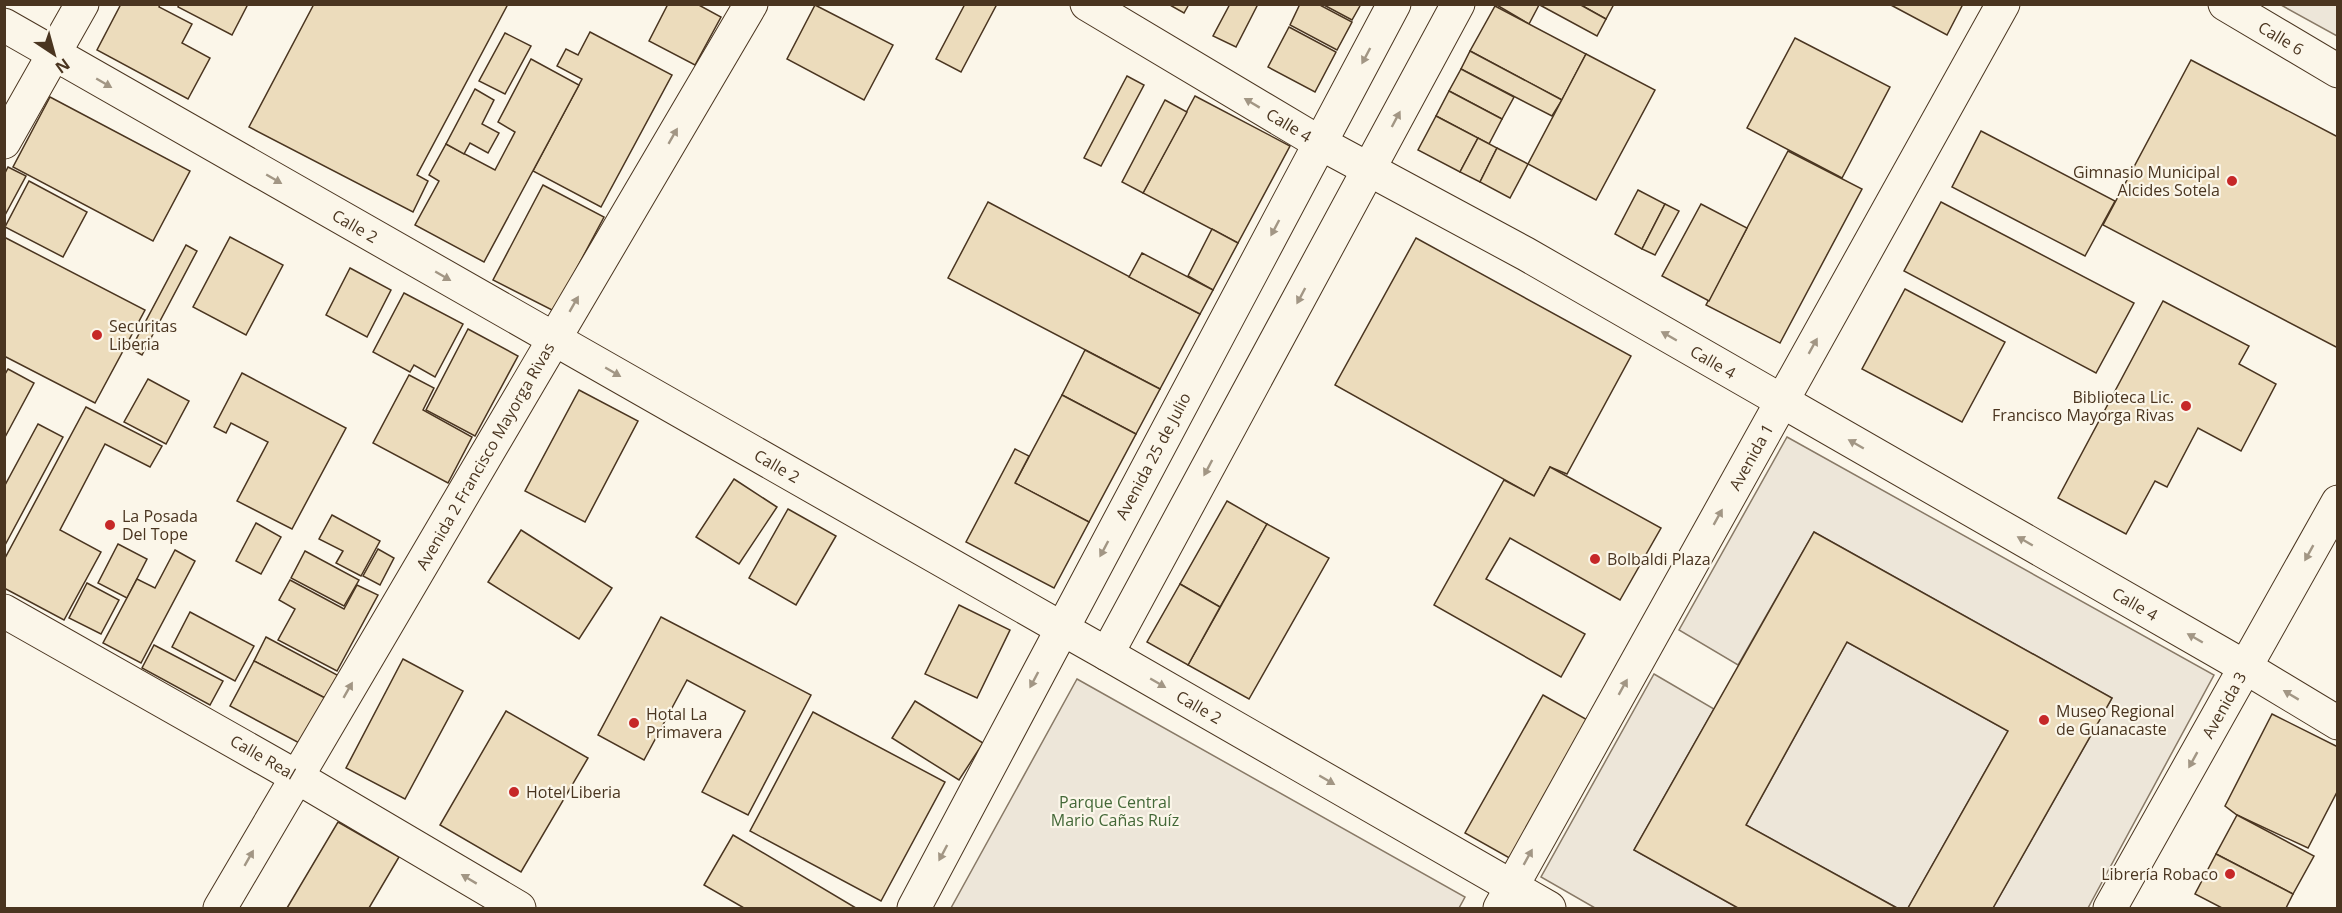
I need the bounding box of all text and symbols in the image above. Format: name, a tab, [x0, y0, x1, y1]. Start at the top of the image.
street label: Calle 6	[2254, 16, 2308, 60]
north arrow	[24, 24, 84, 84]
one-way arrow	[1361, 48, 1371, 65]
text: N	[51, 53, 75, 79]
one-way arrow	[96, 78, 113, 88]
one-way arrow	[1244, 97, 1260, 108]
street label: Calle 4	[1262, 103, 1316, 147]
one-way arrow	[1391, 111, 1401, 128]
one-way arrow	[668, 128, 679, 144]
place label: Gimnasio Municipal Alcides Sotela	[2073, 161, 2220, 201]
one-way arrow	[266, 174, 282, 185]
marker: Gimnasio Municipal Alcides Sotela	[2225, 174, 2239, 188]
street label: Calle 2	[328, 204, 382, 248]
one-way arrow	[1270, 220, 1280, 237]
one-way arrow	[435, 271, 452, 281]
one-way arrow	[1296, 288, 1306, 305]
one-way arrow	[569, 296, 579, 313]
place label: Securitas Liberia	[109, 315, 177, 355]
marker: Securitas Liberia	[90, 328, 104, 342]
one-way arrow	[1660, 331, 1677, 341]
one-way arrow	[1808, 337, 1818, 354]
street label: Avenida 2 Francisco Mayorga Rivas	[411, 338, 559, 574]
street label: Calle 4	[1686, 340, 1740, 384]
one-way arrow	[604, 367, 621, 377]
place label: Biblioteca Lic. Francisco Mayorga Rivas	[1992, 386, 2174, 426]
street label: Avenida 25 de Julio	[1110, 389, 1196, 523]
marker: Biblioteca Lic. Francisco Mayorga Rivas	[2179, 399, 2193, 413]
street label: Avenida 1	[1724, 420, 1778, 494]
one-way arrow	[1847, 439, 1864, 449]
street label: Calle 2	[750, 444, 804, 488]
one-way arrow	[1203, 460, 1213, 477]
place label: La Posada Del Tope	[122, 505, 198, 545]
one-way arrow	[1713, 508, 1723, 525]
marker: La Posada Del Tope	[103, 518, 117, 532]
one-way arrow	[2017, 536, 2034, 546]
one-way arrow	[1099, 540, 1109, 557]
one-way arrow	[2304, 545, 2314, 562]
place label: Bolbaldi Plaza	[1607, 548, 1711, 570]
marker: Bolbaldi Plaza	[1588, 552, 1602, 566]
street label: Calle 4	[2108, 582, 2162, 626]
one-way arrow	[2186, 633, 2203, 643]
street label: Avenida 3	[2197, 668, 2251, 742]
one-way arrow	[1029, 672, 1039, 689]
one-way arrow	[1150, 678, 1166, 689]
one-way arrow	[1618, 679, 1629, 695]
one-way arrow	[343, 681, 353, 698]
street label: Calle 2	[1172, 685, 1226, 729]
one-way arrow	[2283, 690, 2299, 701]
place label: Museo Regional de Guanacaste	[2056, 700, 2175, 740]
place label: Hotal La Primavera	[646, 703, 722, 743]
marker: Museo Regional de Guanacaste	[2037, 713, 2051, 727]
marker: Hotal La Primavera	[627, 716, 641, 730]
street label: Calle Real	[226, 729, 300, 785]
one-way arrow	[2188, 752, 2198, 769]
one-way arrow	[1319, 775, 1335, 786]
place label: Hotel Liberia	[526, 781, 621, 803]
marker: Hotel Liberia	[507, 785, 521, 799]
park label: Parque Central Mario Cañas Ruíz	[1051, 791, 1179, 831]
one-way arrow	[938, 844, 948, 861]
one-way arrow	[1523, 849, 1533, 866]
one-way arrow	[244, 850, 255, 866]
place label: Librería Robaco	[2101, 863, 2218, 885]
marker: Librería Robaco	[2223, 867, 2237, 881]
one-way arrow	[461, 873, 477, 884]

